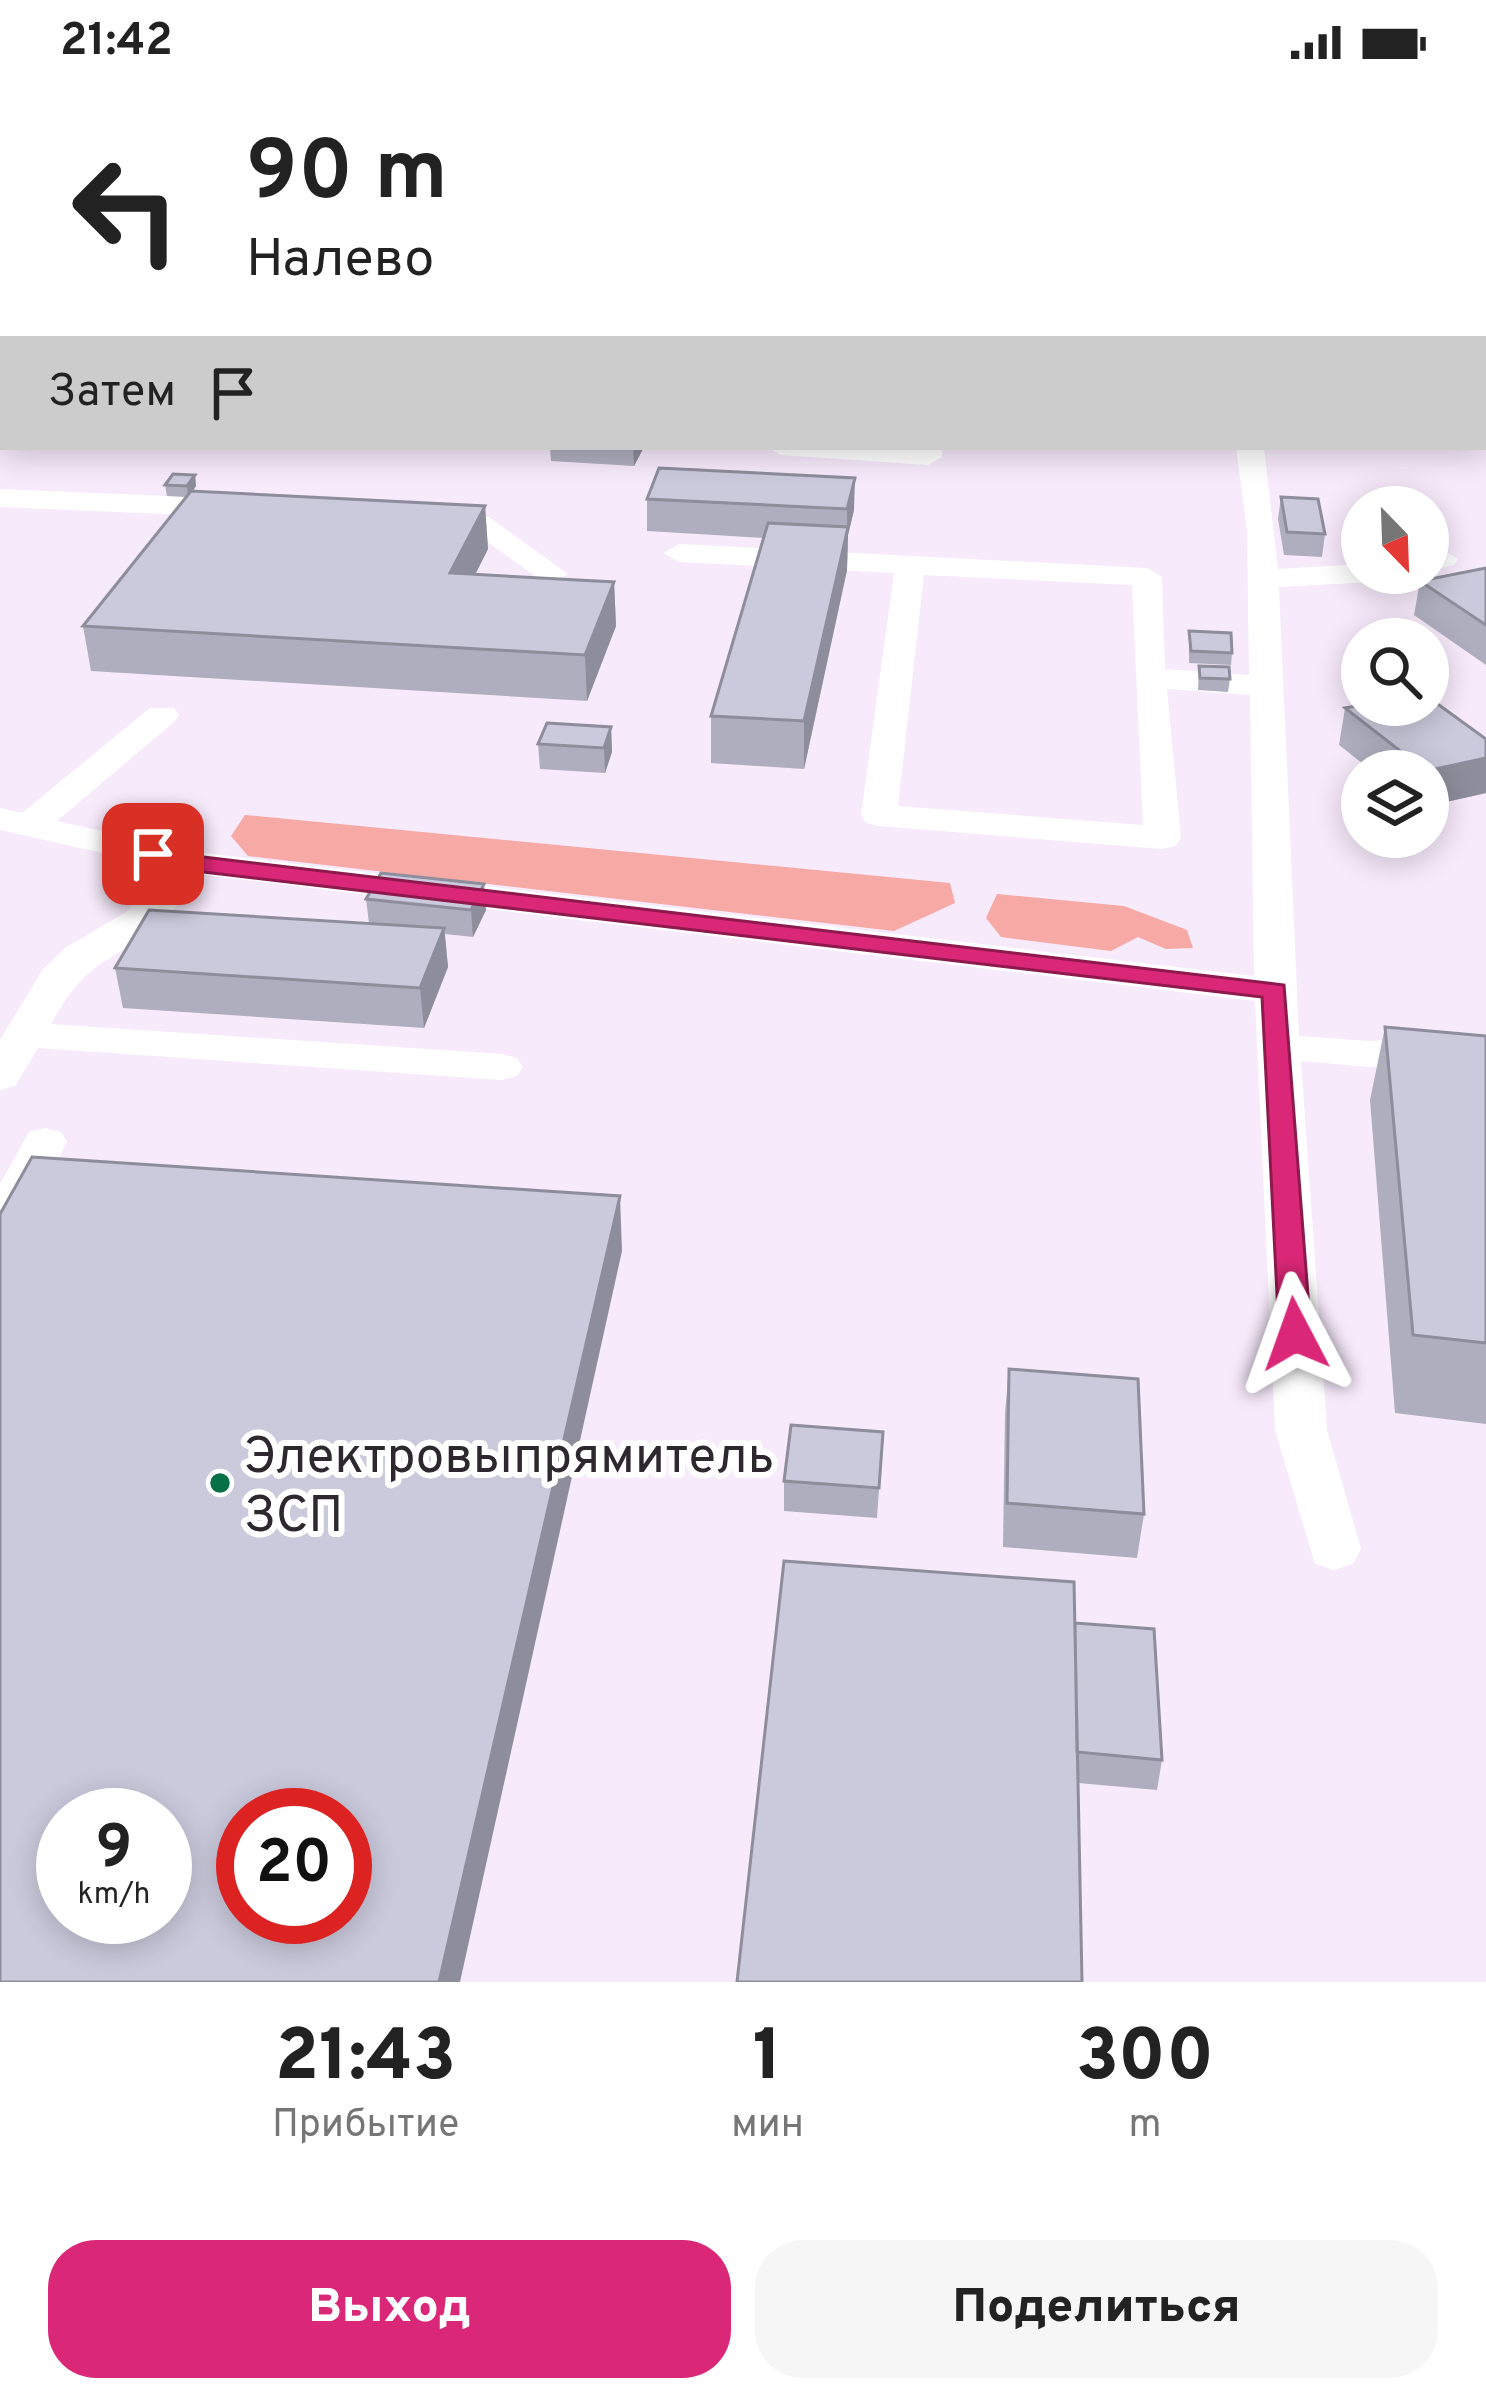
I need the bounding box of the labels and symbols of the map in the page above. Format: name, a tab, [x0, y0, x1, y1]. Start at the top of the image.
north arrow	[1341, 486, 1449, 594]
pin	[102, 803, 204, 905]
position arrow	[1232, 1271, 1358, 1397]
place label: Электровыпрямитель ЗСП	[244, 1427, 774, 1551]
marker: Электровыпрямитель ЗСП	[207, 1470, 233, 1496]
speed limit sign: 20	[216, 1788, 372, 1944]

